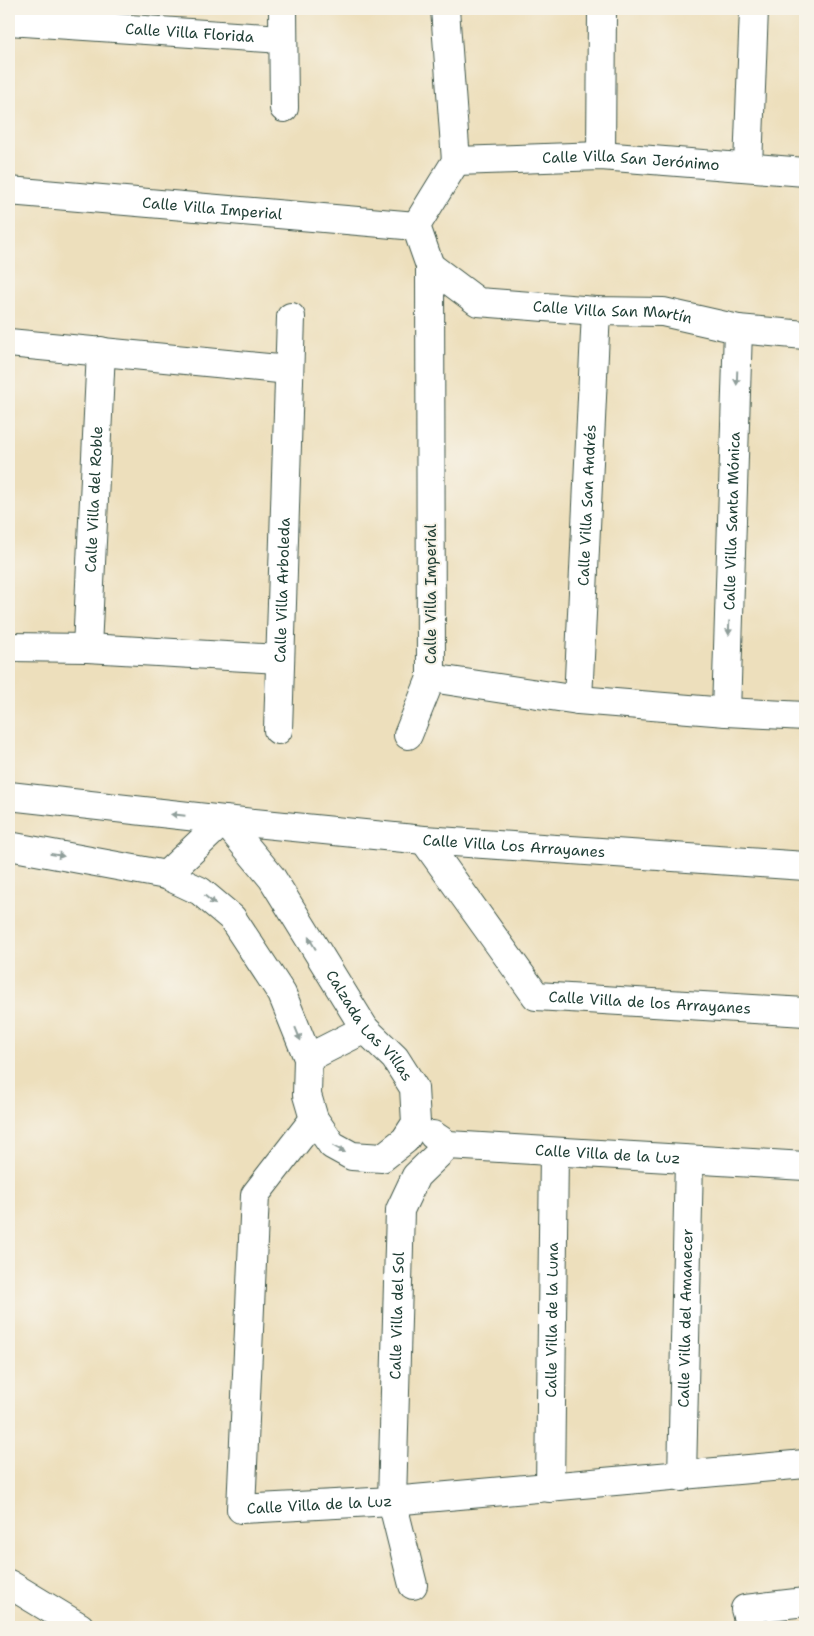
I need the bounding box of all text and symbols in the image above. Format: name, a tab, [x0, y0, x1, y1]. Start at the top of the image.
street label: Calle Villa Florida	[124, 19, 255, 47]
street label: Calle Villa San Jerónimo	[542, 146, 720, 175]
street label: Calle Villa Imperial	[141, 192, 284, 224]
street label: Calle Villa San Martín	[532, 296, 694, 328]
one-way arrow	[732, 370, 740, 386]
street label: Calle Villa San Andrés	[573, 424, 601, 586]
street label: Calle Villa del Roble	[81, 425, 107, 573]
street label: Calle Villa Santa Mónica	[719, 431, 745, 611]
street label: Calle Villa Arboleda	[270, 516, 295, 663]
street label: Calle Villa Imperial	[421, 523, 441, 664]
one-way arrow	[725, 620, 733, 636]
one-way arrow	[170, 811, 186, 819]
street label: Calle Villa Los Arrayanes	[422, 830, 606, 862]
one-way arrow	[49, 851, 65, 859]
one-way arrow	[204, 894, 217, 905]
one-way arrow	[307, 936, 316, 949]
street label: Calzada Las Villas	[321, 966, 417, 1085]
street label: Calle Villa de los Arrayanes	[548, 987, 751, 1019]
one-way arrow	[295, 1027, 303, 1041]
street label: Calle Villa de la Luz	[535, 1140, 681, 1169]
one-way arrow	[331, 1145, 346, 1153]
street label: Calle Villa del Amanecer	[674, 1228, 697, 1408]
street label: Calle Villa de la Luna	[541, 1242, 563, 1398]
street label: Calle Villa del Sol	[385, 1251, 409, 1380]
street label: Calle Villa de la Luz	[246, 1491, 393, 1519]

